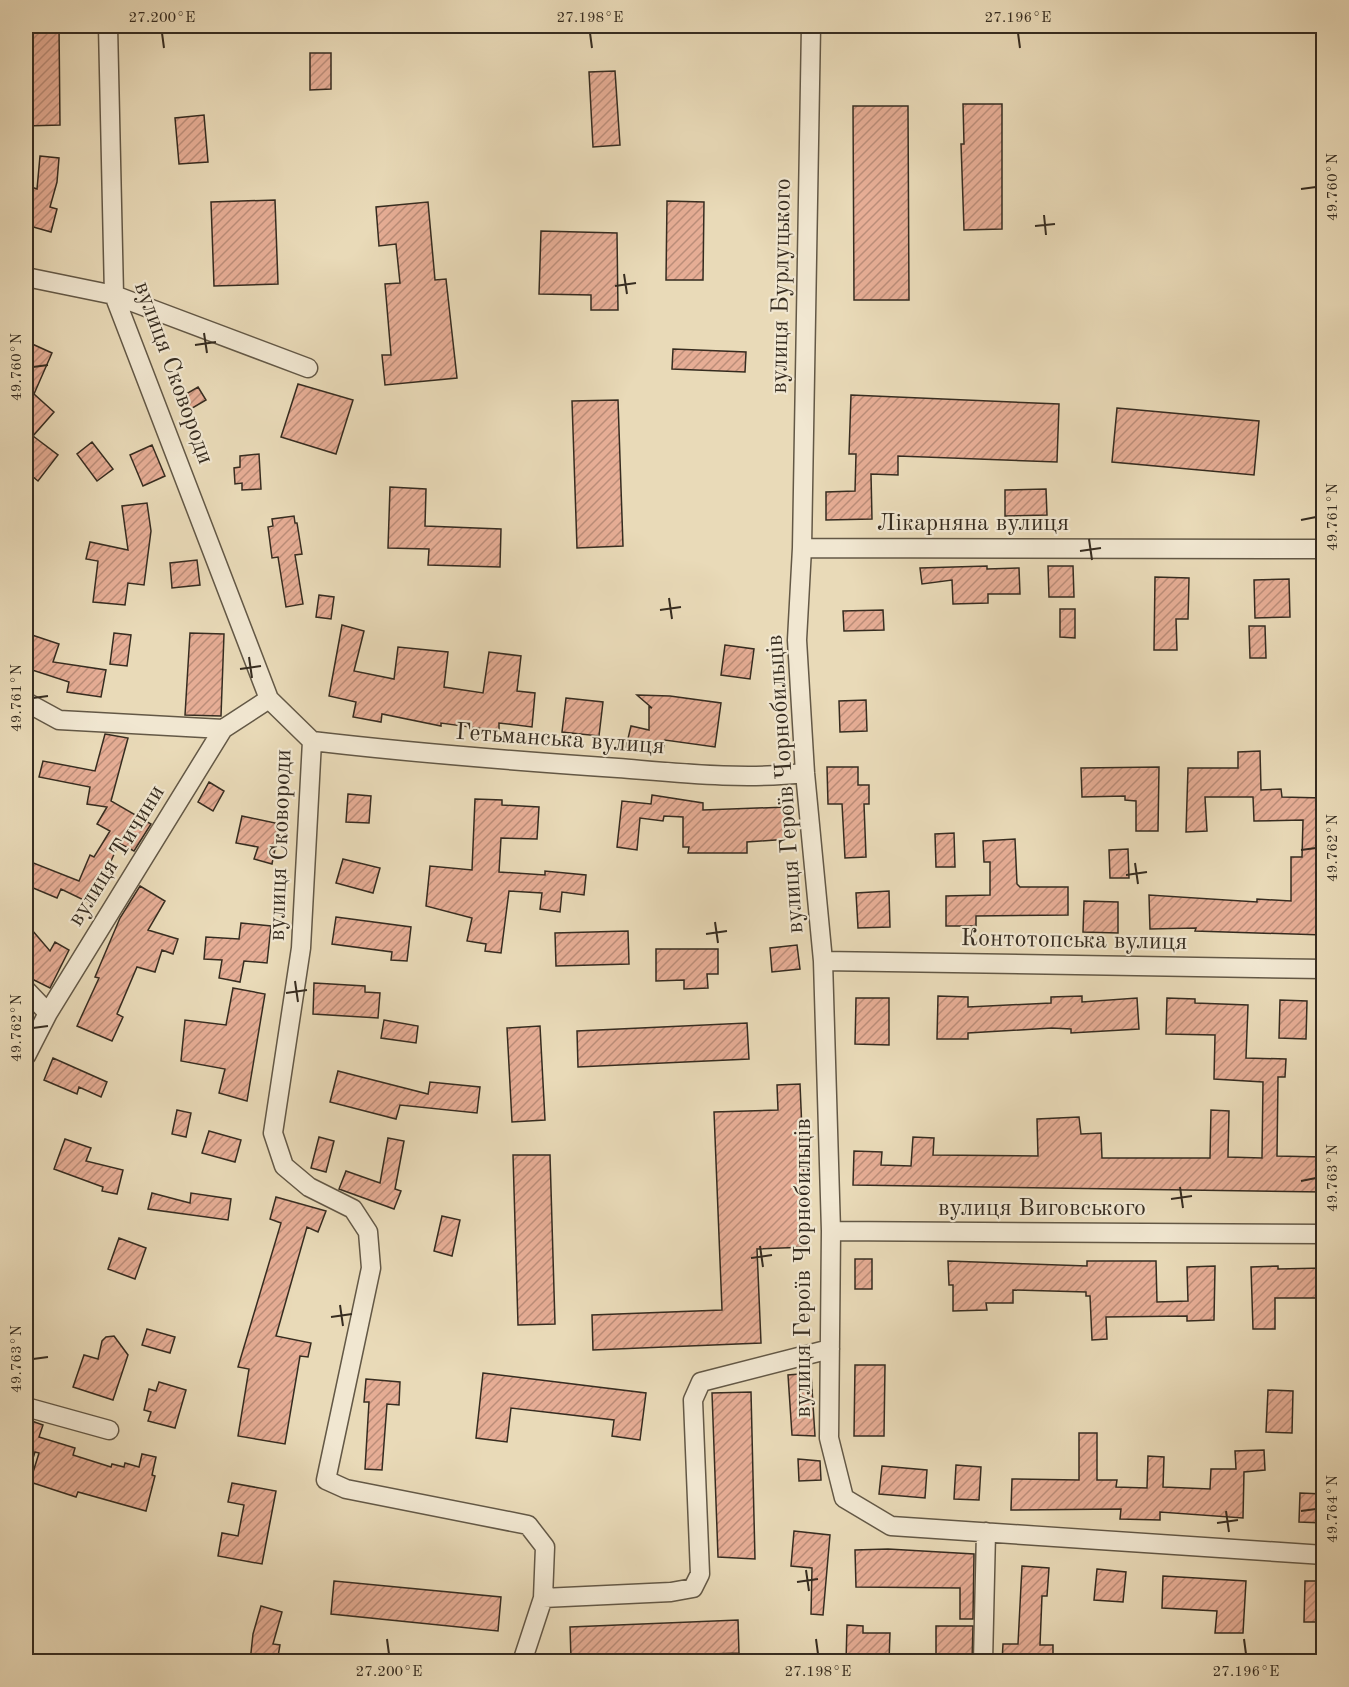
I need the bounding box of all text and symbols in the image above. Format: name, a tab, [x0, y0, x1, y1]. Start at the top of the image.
text: 27.200°E	[129, 11, 195, 26]
text: 27.198°E	[557, 11, 623, 26]
text: 27.196°E	[985, 11, 1051, 26]
text: 49.760°N	[1326, 153, 1341, 221]
street label: вулиця Бурлуцького	[768, 178, 796, 394]
street label: вулиця Сковороди	[129, 279, 217, 467]
text: 49.760°N	[10, 333, 25, 401]
text: 49.761°N	[1326, 483, 1341, 551]
street label: Лікарняна вулиця	[877, 512, 1069, 536]
street label: вулиця Героїв Чорнобильців	[764, 634, 808, 934]
text: 49.761°N	[10, 664, 25, 732]
street label: Гетьманська вулиця	[455, 721, 665, 759]
street label: вулиця Сковороди	[266, 749, 296, 941]
street label: вулиця Тичини	[64, 781, 170, 931]
text: 49.762°N	[1326, 814, 1341, 882]
street label: Контотопська вулиця	[960, 927, 1188, 955]
text: 49.762°N	[10, 994, 25, 1062]
street label: вулиця Героїв Чорнобильців	[792, 1118, 816, 1418]
text: 49.763°N	[1326, 1144, 1341, 1212]
street label: вулиця Виговського	[938, 1197, 1146, 1221]
text: 49.763°N	[10, 1325, 25, 1393]
text: 49.764°N	[1326, 1475, 1341, 1543]
text: 27.200°E	[356, 1665, 422, 1680]
text: 27.198°E	[785, 1665, 851, 1680]
text: 27.196°E	[1213, 1665, 1279, 1680]

